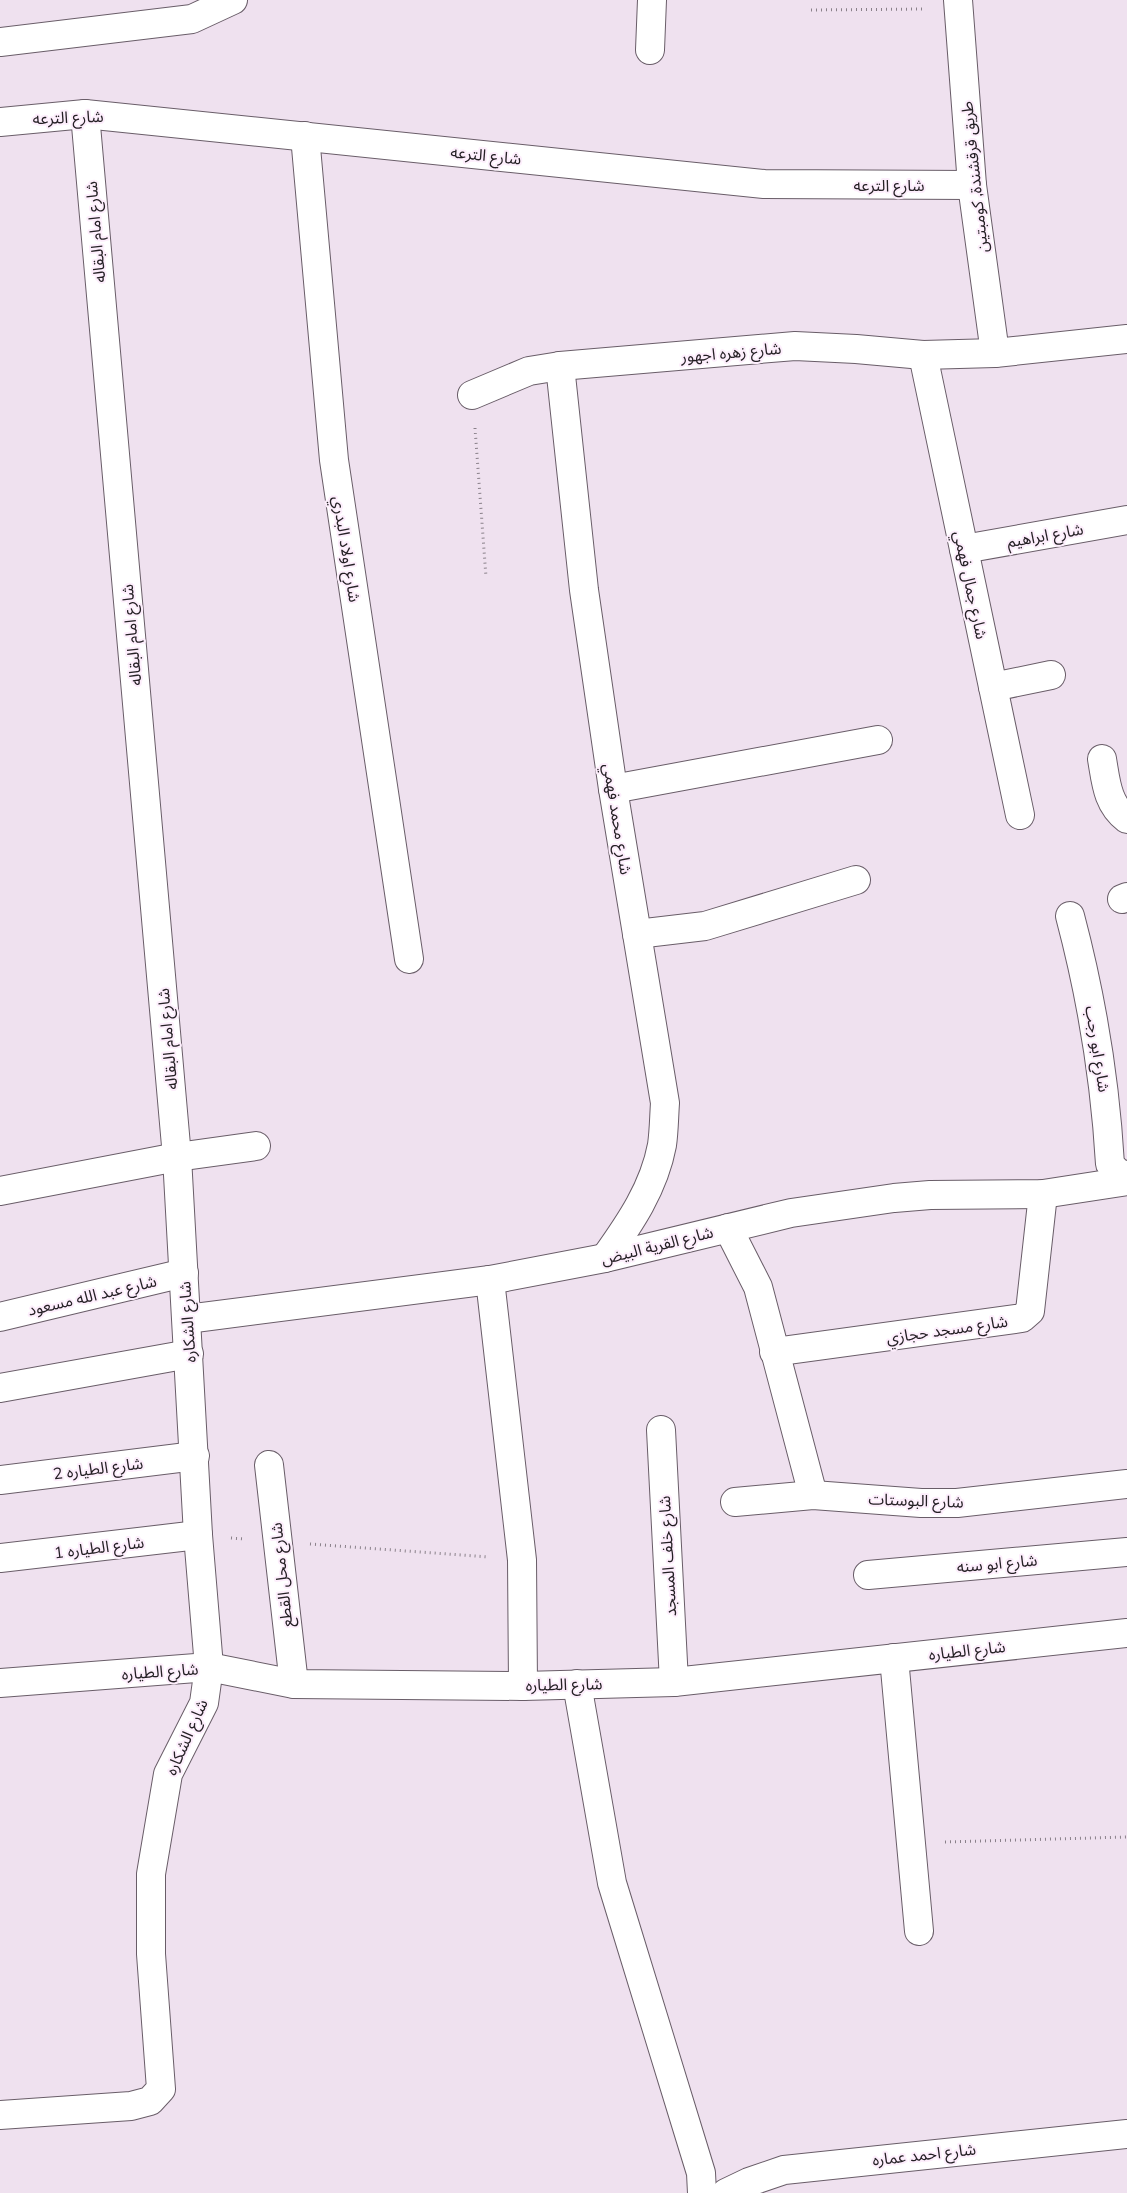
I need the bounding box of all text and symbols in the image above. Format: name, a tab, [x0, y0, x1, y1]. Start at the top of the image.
street label: طريق قرقشندة, كومبتين	[956, 100, 994, 254]
street label: شارع الترعه	[32, 106, 104, 131]
street label: شارع الترعه	[449, 141, 522, 172]
street label: شارع الترعه	[854, 175, 925, 198]
street label: شارع امام البقاله	[81, 180, 112, 284]
street label: شارع زهره اجهور	[679, 338, 782, 369]
street label: شارع اولاد البدري	[326, 494, 365, 604]
street label: شارع ابراهيم	[1005, 518, 1085, 555]
street label: شارع جمال فهمي	[947, 529, 992, 642]
street label: شارع امام البقاله	[117, 583, 148, 687]
street label: شارع محمد فهمي	[596, 762, 637, 876]
street label: شارع امام البقاله	[153, 987, 184, 1091]
street label: شارع ابو رجب	[1078, 1004, 1115, 1094]
street label: شارع القرية البيض	[599, 1221, 716, 1271]
street label: شارع عبد الله مسعود	[26, 1270, 159, 1322]
street label: شارع الشكاره	[174, 1281, 203, 1363]
street label: شارع مسجد حجازي	[885, 1311, 1009, 1350]
street label: شارع الطياره 2	[52, 1453, 145, 1486]
street label: شارع البوستات	[868, 1488, 964, 1515]
street label: شارع خلف المسجد	[654, 1495, 683, 1617]
street label: شارع محل القطع	[266, 1521, 299, 1628]
street label: شارع الطياره 1	[53, 1532, 146, 1565]
street label: شارع ابو سنه	[956, 1550, 1038, 1579]
street label: شارع الطياره	[928, 1636, 1007, 1667]
street label: شارع الطياره	[121, 1658, 199, 1687]
street label: شارع الطياره	[525, 1673, 603, 1698]
street label: شارع الشكاره	[160, 1696, 214, 1779]
street label: شارع احمد عماره	[871, 2139, 977, 2172]

